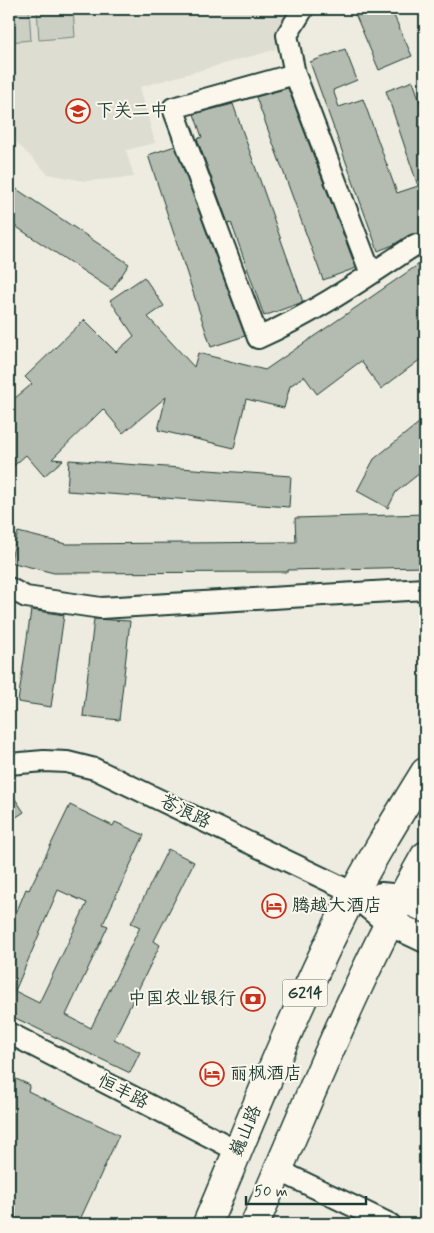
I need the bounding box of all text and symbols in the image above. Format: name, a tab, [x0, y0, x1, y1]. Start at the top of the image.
school or university icon: 下关二中	[65, 98, 91, 124]
place label: 下关二中	[96, 99, 168, 123]
street label: 苍浪路	[155, 789, 215, 835]
hotel icon: 腾越大酒店	[261, 893, 287, 919]
place label: 腾越大酒店	[292, 894, 382, 918]
road number: G214	[282, 980, 328, 1006]
bank icon: 中国农业银行	[240, 986, 266, 1012]
place label: 中国农业银行	[128, 987, 236, 1011]
hotel icon: 丽枫酒店	[199, 1061, 225, 1087]
place label: 丽枫酒店	[230, 1062, 302, 1086]
street label: 恒丰路	[93, 1069, 153, 1115]
street label: 巍山路	[224, 1101, 268, 1161]
scale bar	[246, 1173, 366, 1205]
text: 50 m	[254, 1182, 288, 1202]

